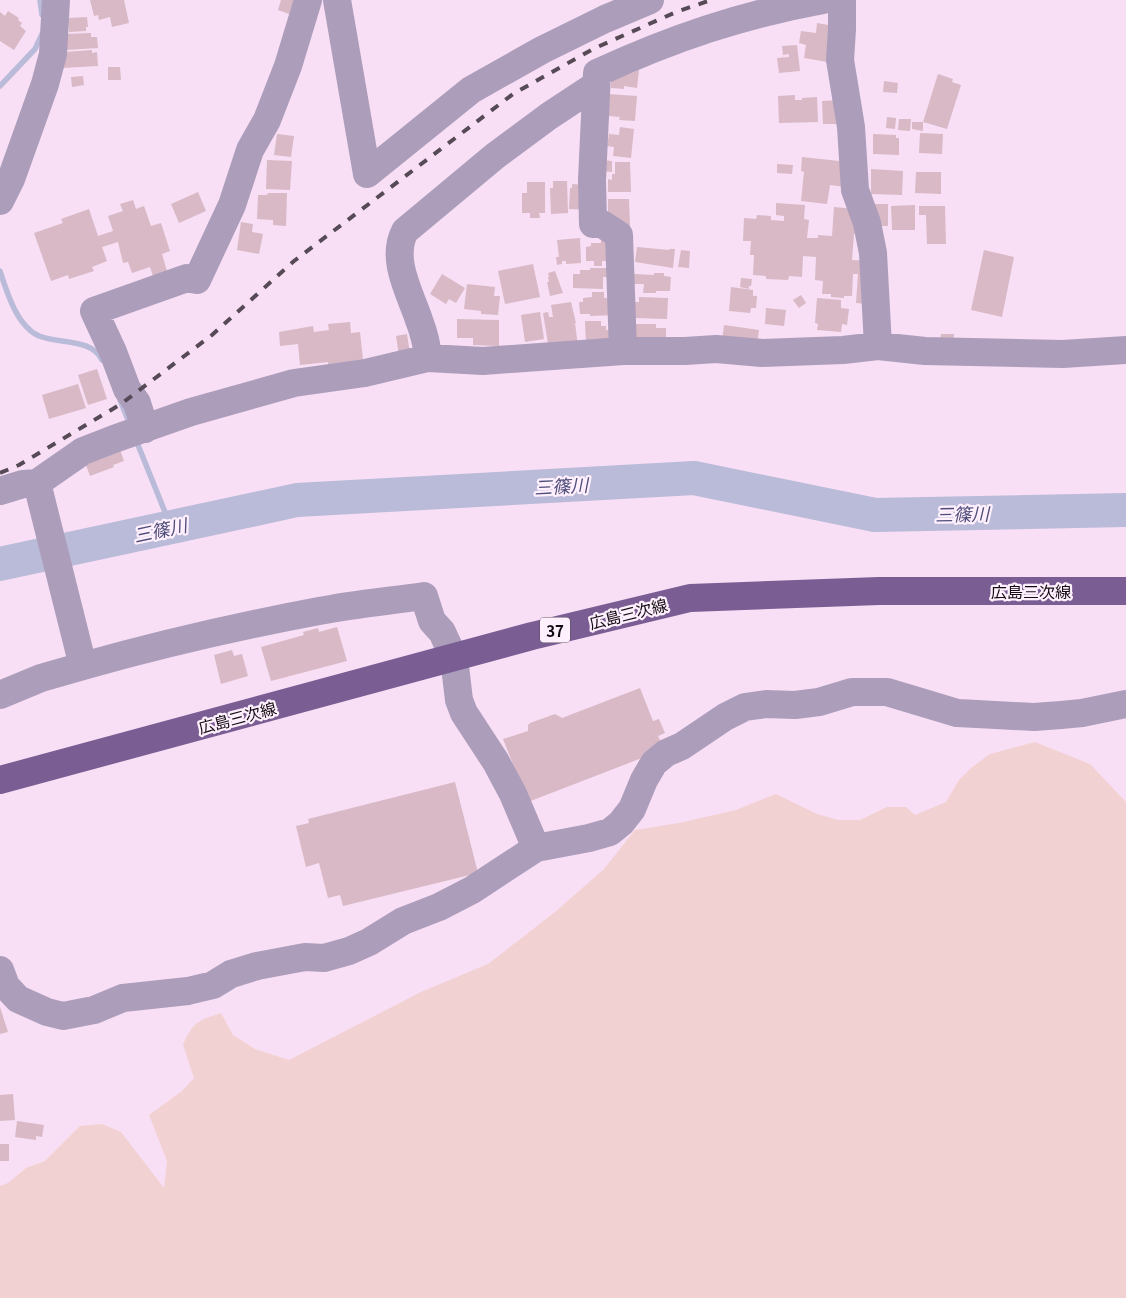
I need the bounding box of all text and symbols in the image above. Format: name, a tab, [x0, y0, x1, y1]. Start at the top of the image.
water label: 三篠川	[533, 471, 591, 499]
water label: 三篠川	[935, 499, 991, 526]
water label: 三篠川	[131, 510, 191, 547]
street label: 広島三次線	[991, 579, 1071, 603]
street label: 広島三次線	[586, 592, 670, 634]
road number: 37	[540, 618, 570, 642]
street label: 広島三次線	[195, 695, 279, 739]

